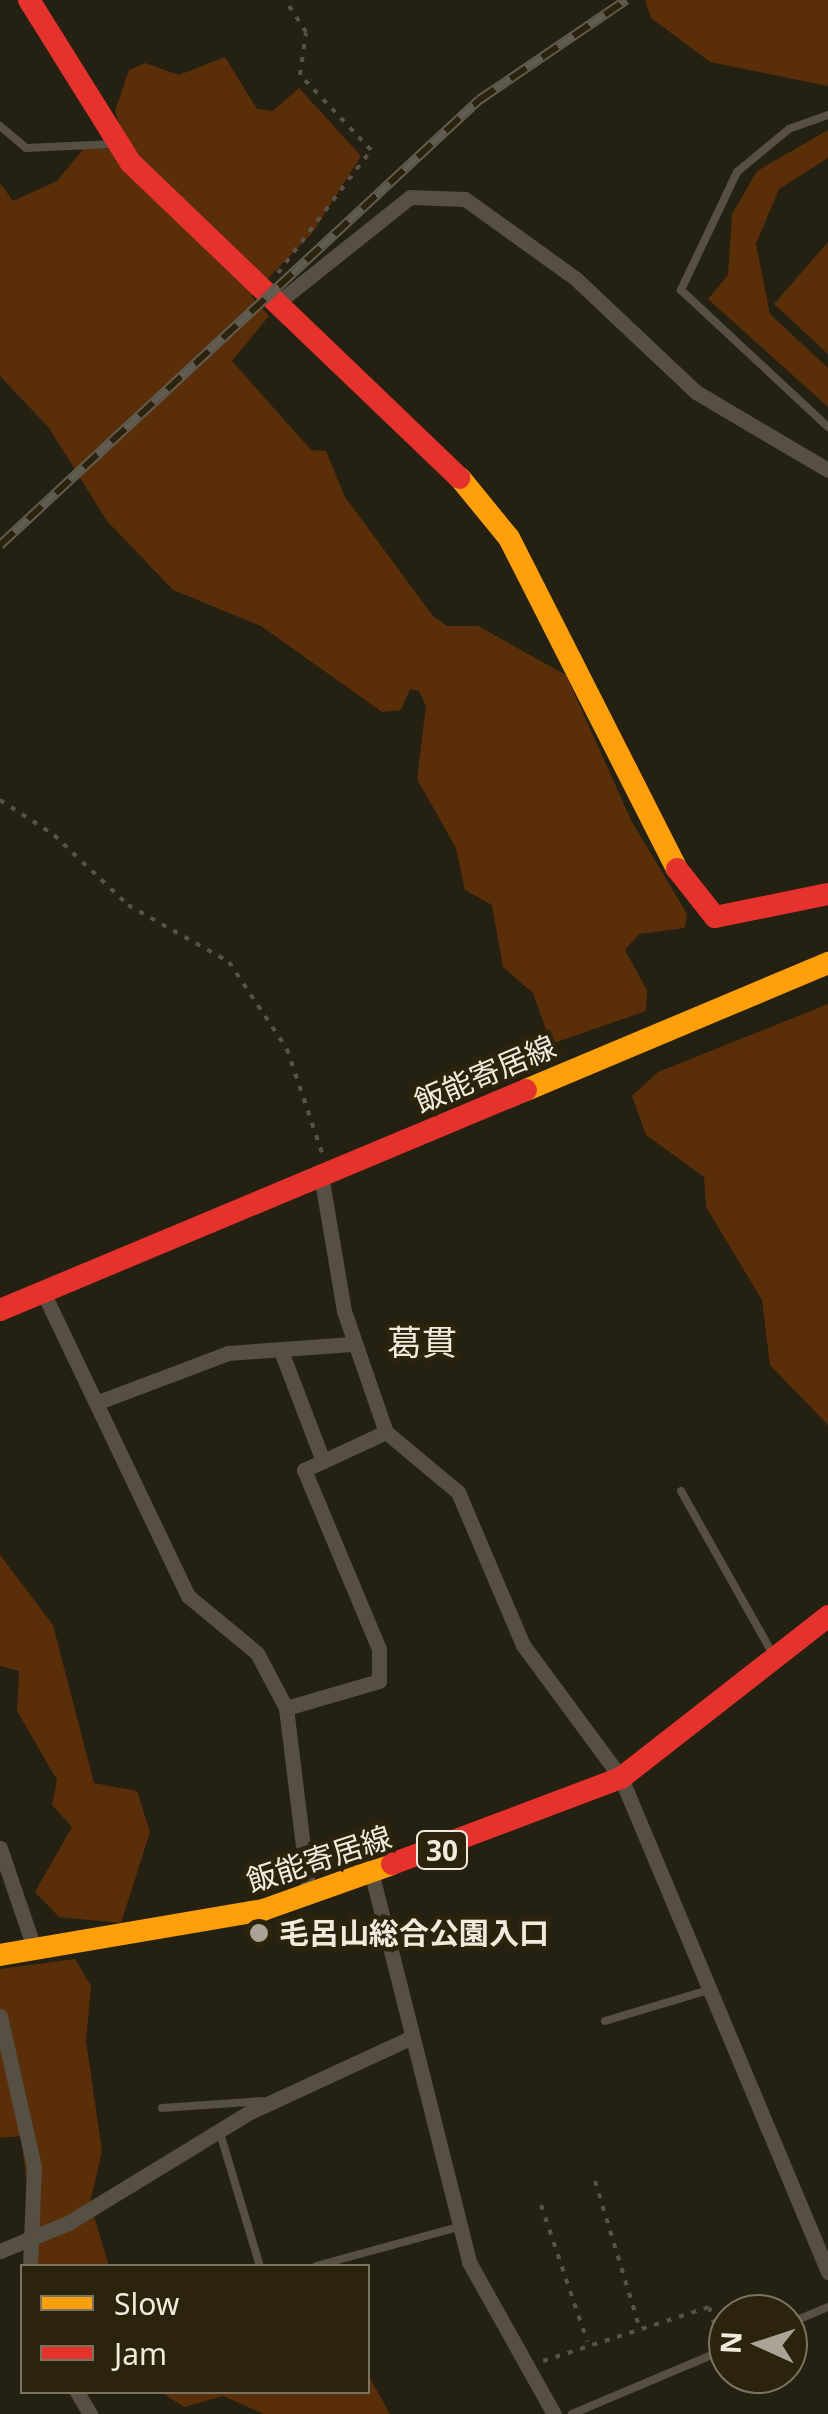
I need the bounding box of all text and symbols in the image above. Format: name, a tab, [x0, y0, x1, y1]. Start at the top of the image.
street label: 飯能寄居線	[409, 1028, 561, 1120]
district label: 葛貫	[387, 1321, 457, 1363]
street label: 飯能寄居線	[242, 1819, 396, 1899]
road number: 30	[414, 1827, 470, 1873]
place label: 毛呂山総合公園入口	[279, 1915, 549, 1951]
marker: 毛呂山総合公園入口	[248, 1922, 270, 1944]
legend	[20, 2264, 370, 2394]
text: Slow	[114, 2283, 179, 2324]
north arrow	[708, 2294, 808, 2394]
text: N	[710, 2330, 750, 2355]
text: Jam	[114, 2333, 167, 2374]

